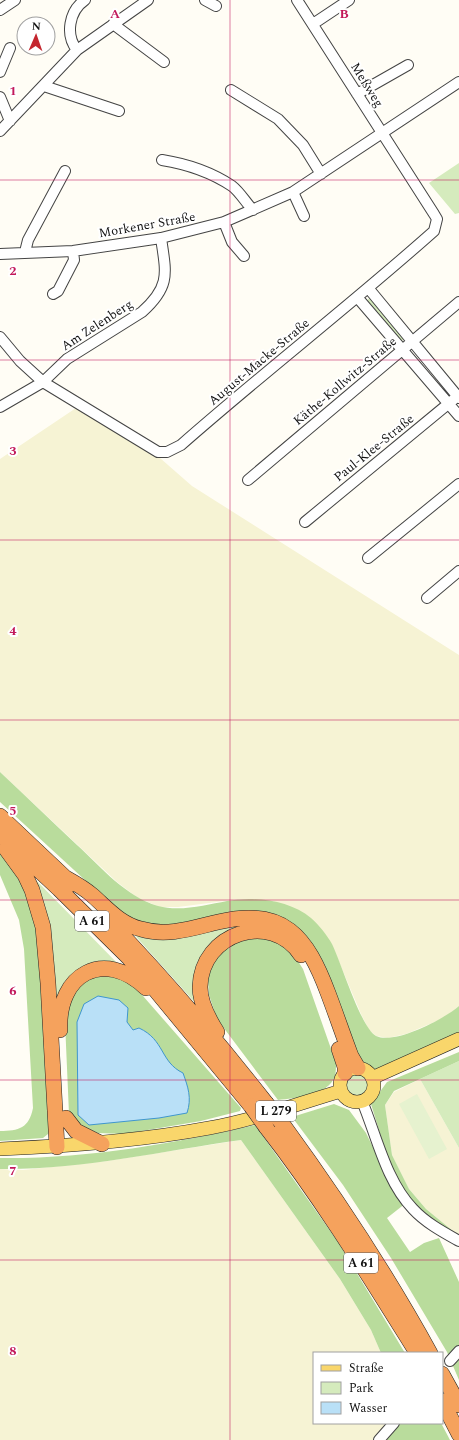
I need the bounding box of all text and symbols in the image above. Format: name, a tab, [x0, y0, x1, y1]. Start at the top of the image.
text: A	[110, 4, 120, 24]
text: B	[339, 4, 349, 24]
north arrow	[16, 16, 56, 56]
text: N	[32, 18, 41, 35]
street label: Meßweg	[345, 59, 389, 111]
text: 1	[9, 81, 17, 101]
street label: Morkener Straße	[97, 207, 197, 243]
text: 2	[9, 261, 17, 281]
street label: Am Zelenberg	[57, 294, 137, 356]
street label: August-Macke-Straße	[204, 314, 314, 410]
street label: Käthe-Kollwitz-Straße	[289, 332, 401, 430]
street label: Paul-Klee-Straße	[329, 409, 419, 487]
text: 3	[9, 441, 17, 461]
text: 4	[9, 621, 17, 641]
text: 5	[9, 801, 17, 821]
road number: A 61	[75, 911, 109, 931]
text: 6	[9, 981, 17, 1001]
road number: L 279	[256, 1101, 296, 1121]
text: 7	[9, 1161, 17, 1181]
road number: A 61	[344, 1253, 378, 1273]
text: 8	[9, 1341, 17, 1361]
legend	[313, 1352, 443, 1424]
text: Straße	[349, 1359, 384, 1378]
text: Park	[349, 1379, 374, 1398]
text: Wasser	[349, 1399, 387, 1418]

